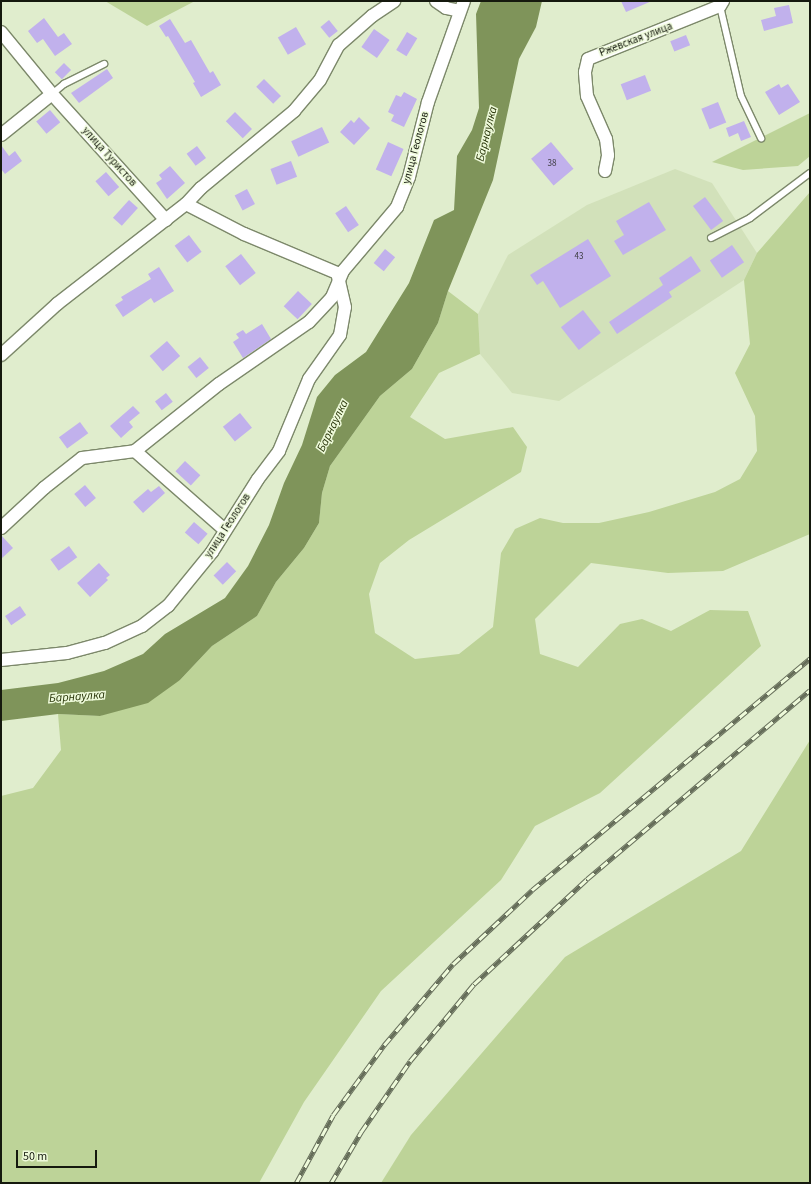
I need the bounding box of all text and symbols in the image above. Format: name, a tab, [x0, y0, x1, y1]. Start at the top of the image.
street label: Ржевская улица	[598, 20, 674, 60]
water label: Барнаулка	[473, 105, 501, 163]
street label: улица Геологов	[400, 110, 432, 186]
street label: улица Туристов	[79, 125, 139, 189]
house number: 38	[548, 159, 556, 169]
house number: 43	[575, 252, 583, 262]
water label: Барнаулка	[314, 398, 352, 454]
street label: улица Геологов	[202, 491, 254, 561]
water label: Барнаулка	[49, 688, 105, 706]
scale bar	[18, 1142, 99, 1168]
text: 50 m	[23, 1148, 47, 1165]

